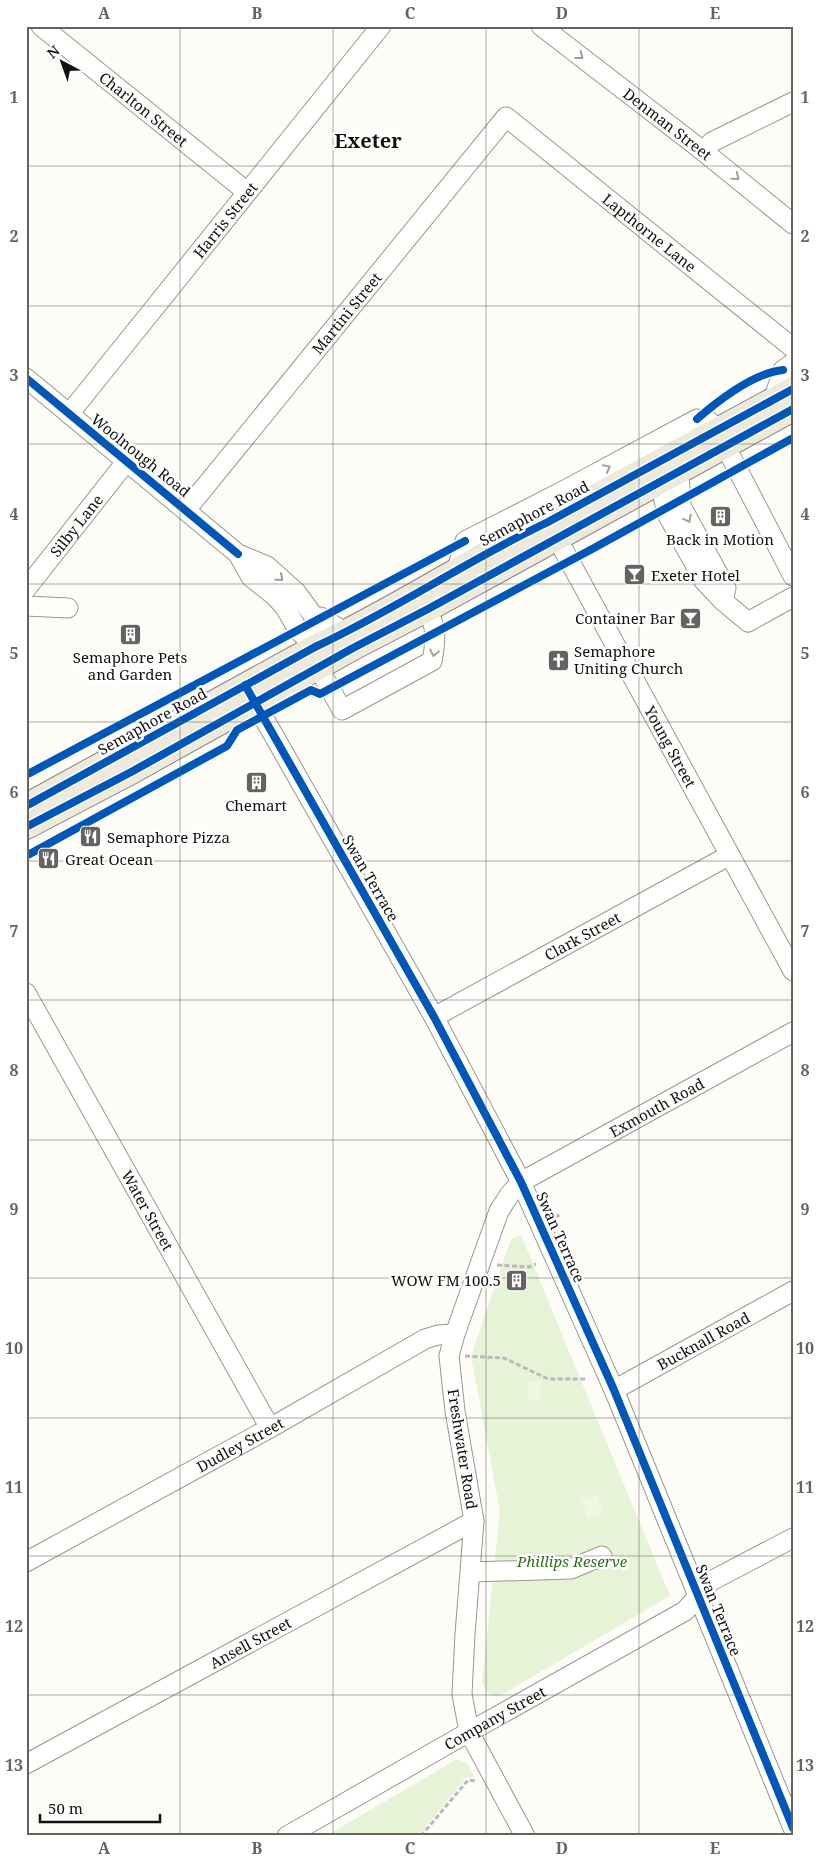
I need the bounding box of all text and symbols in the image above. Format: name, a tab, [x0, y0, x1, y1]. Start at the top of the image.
text: A	[98, 2, 111, 24]
text: B	[252, 2, 263, 24]
text: C	[405, 2, 416, 24]
text: D	[556, 2, 568, 24]
text: E	[710, 2, 720, 24]
north arrow	[38, 38, 88, 88]
text: N	[43, 41, 64, 63]
one-way arrow	[574, 50, 584, 59]
street label: Charlton Street	[95, 67, 192, 151]
street label: Denman Street	[619, 83, 716, 164]
text: 1	[9, 86, 19, 108]
text: 1	[800, 86, 810, 108]
district label: Exeter	[334, 127, 402, 154]
one-way arrow	[730, 172, 739, 180]
street label: Harris Street	[188, 178, 262, 262]
street label: Lapthorne Lane	[599, 189, 700, 276]
text: 2	[9, 225, 19, 247]
text: 2	[800, 225, 810, 247]
street label: Martini Street	[307, 268, 386, 358]
text: 3	[9, 364, 19, 386]
text: 3	[800, 364, 810, 386]
street label: Woolnough Road	[87, 409, 195, 501]
one-way arrow	[602, 464, 611, 474]
street label: Semaphore Road	[476, 476, 592, 550]
street label: Silby Lane	[45, 490, 107, 561]
text: 4	[9, 503, 19, 525]
text: 4	[800, 503, 810, 525]
building icon: Back in Motion	[708, 504, 732, 528]
one-way arrow	[682, 514, 692, 523]
place label: Back in Motion	[666, 529, 774, 549]
bar icon: Exeter Hotel	[623, 563, 647, 587]
place label: Exeter Hotel	[651, 565, 740, 585]
one-way arrow	[274, 572, 283, 581]
bar icon: Container Bar	[679, 606, 703, 630]
place label: Container Bar	[575, 608, 675, 628]
building icon: Semaphore Pets and Garden	[118, 622, 142, 646]
place label: Semaphore Uniting Church	[574, 641, 684, 678]
text: 5	[9, 642, 19, 664]
text: 5	[800, 642, 810, 664]
place label: Semaphore Pets and Garden	[73, 647, 187, 684]
church icon: Semaphore Uniting Church	[546, 648, 570, 672]
one-way arrow	[429, 649, 439, 658]
street label: Semaphore Road	[94, 683, 210, 759]
street label: Young Street	[640, 701, 701, 791]
building icon: Chemart	[244, 770, 268, 794]
text: 6	[9, 781, 19, 803]
text: 6	[800, 781, 810, 803]
place label: Chemart	[225, 795, 287, 815]
restaurant icon: Semaphore Pizza	[79, 825, 103, 849]
place label: Semaphore Pizza	[107, 827, 230, 847]
street label: Swan Terrace	[338, 831, 404, 925]
restaurant icon: Great Ocean	[37, 847, 61, 871]
place label: Great Ocean	[65, 849, 153, 869]
street label: Clark Street	[541, 907, 624, 965]
text: 7	[9, 920, 19, 942]
text: 7	[800, 920, 810, 942]
text: 8	[9, 1059, 19, 1081]
text: 8	[800, 1059, 810, 1081]
street label: Exmouth Road	[606, 1073, 708, 1141]
street label: Water Street	[117, 1166, 178, 1254]
street label: Swan Terrace	[532, 1189, 590, 1285]
text: 9	[9, 1198, 19, 1220]
text: 9	[800, 1198, 810, 1220]
building icon: WOW FM 100.5	[505, 1268, 529, 1292]
place label: WOW FM 100.5	[391, 1270, 501, 1290]
street label: Bucknall Road	[653, 1307, 753, 1374]
text: 10	[5, 1337, 23, 1359]
text: 10	[796, 1337, 814, 1359]
street label: Freshwater Road	[444, 1387, 482, 1511]
street label: Dudley Street	[193, 1412, 287, 1477]
text: 11	[5, 1476, 23, 1498]
text: 11	[796, 1476, 814, 1498]
park label: Phillips Reserve	[516, 1551, 628, 1571]
street label: Swan Terrace	[692, 1561, 746, 1659]
street label: Ansell Street	[206, 1612, 295, 1673]
text: 12	[5, 1615, 23, 1637]
text: 12	[796, 1615, 814, 1637]
street label: Company Street	[440, 1681, 549, 1754]
text: 13	[5, 1754, 23, 1776]
text: 13	[796, 1754, 814, 1776]
scale bar	[40, 1792, 160, 1824]
text: 50 m	[48, 1798, 83, 1818]
text: A	[98, 1837, 111, 1859]
text: B	[252, 1837, 263, 1859]
text: C	[405, 1837, 416, 1859]
text: D	[556, 1837, 568, 1859]
text: E	[710, 1837, 720, 1859]

